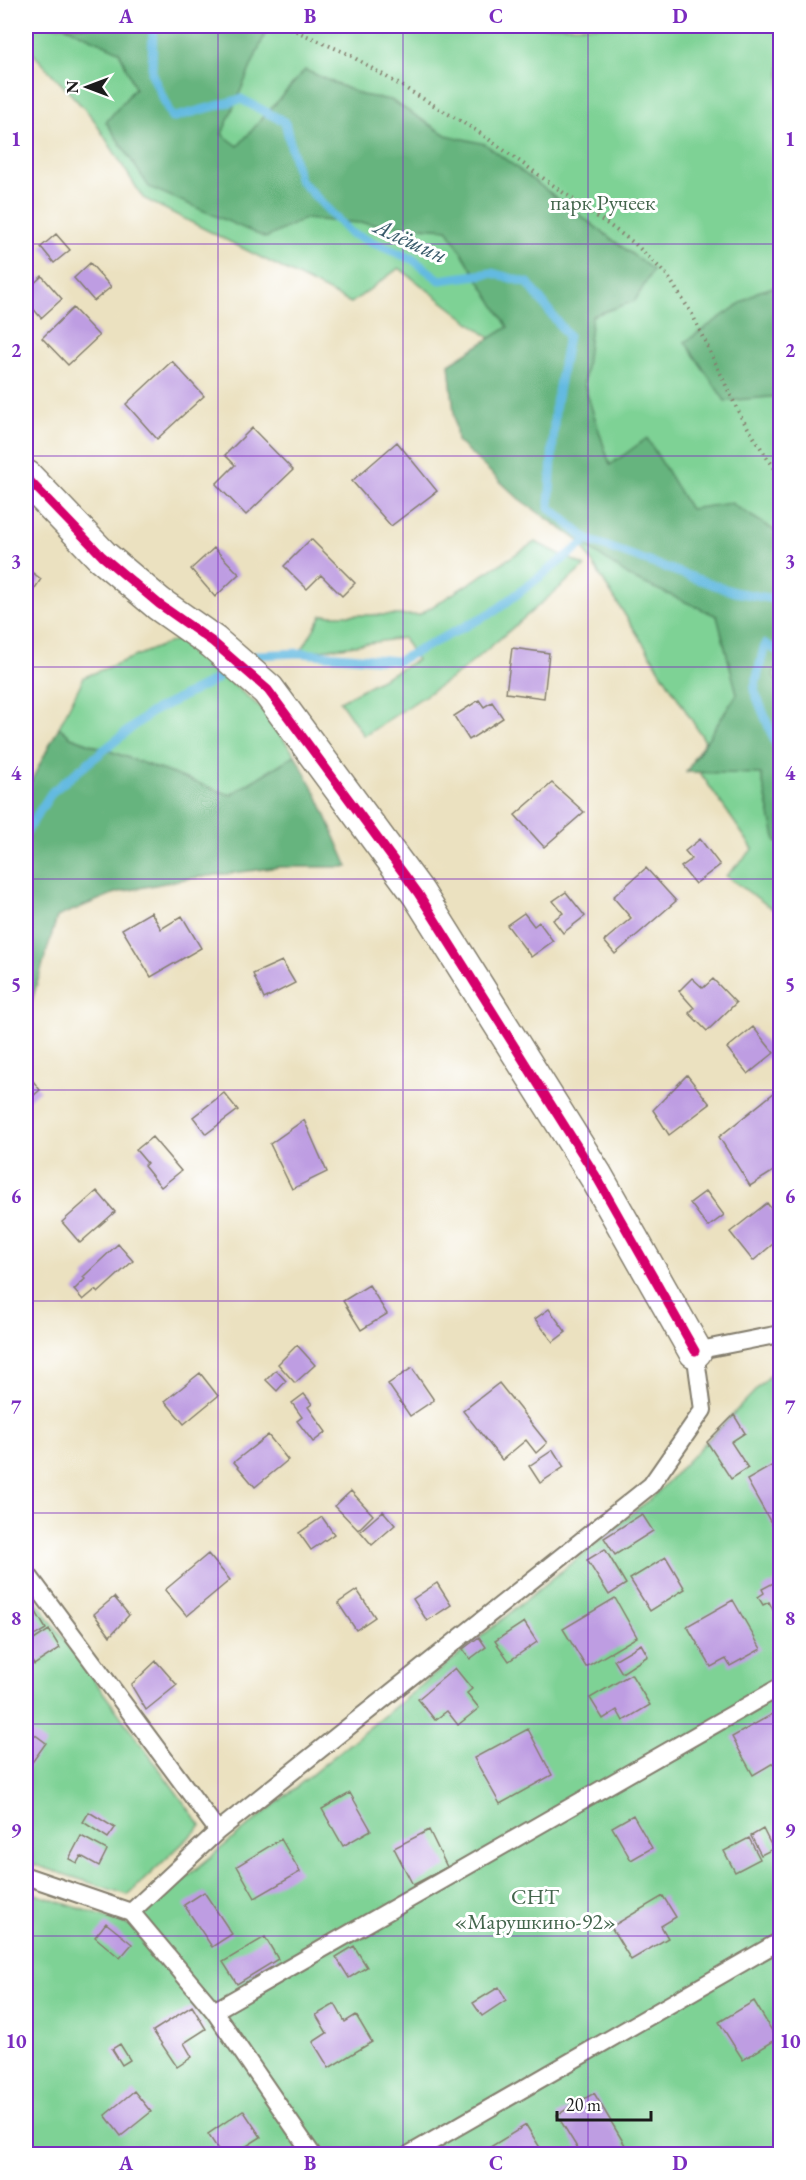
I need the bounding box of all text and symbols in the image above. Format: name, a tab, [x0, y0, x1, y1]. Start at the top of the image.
text: A	[118, 3, 134, 29]
text: B	[304, 3, 316, 29]
text: C	[489, 3, 503, 29]
text: D	[672, 3, 688, 29]
north arrow	[57, 57, 117, 117]
text: N	[62, 80, 83, 93]
text: 1	[11, 126, 21, 152]
text: 1	[785, 126, 795, 152]
park label: парк Ручеек	[550, 188, 656, 217]
water label: Алёшин	[368, 209, 452, 270]
text: 2	[11, 337, 22, 363]
text: 2	[785, 337, 796, 363]
text: 3	[11, 548, 21, 574]
text: 3	[785, 548, 795, 574]
text: 4	[11, 760, 22, 786]
text: 4	[785, 760, 796, 786]
text: 5	[11, 971, 21, 997]
text: 5	[785, 971, 795, 997]
text: 6	[11, 1183, 22, 1209]
text: 6	[785, 1183, 796, 1209]
text: 7	[11, 1394, 22, 1420]
text: 7	[785, 1394, 796, 1420]
text: 8	[11, 1605, 21, 1631]
text: 8	[785, 1605, 795, 1631]
text: 9	[11, 1817, 22, 1843]
text: 9	[785, 1817, 796, 1843]
park label: СНТ «Марушкино-92»	[454, 1882, 616, 1936]
text: 10	[5, 2028, 27, 2054]
text: 10	[779, 2028, 801, 2054]
scale bar	[557, 2084, 652, 2122]
text: 20 m	[566, 2093, 601, 2116]
text: A	[118, 2150, 134, 2176]
text: B	[304, 2150, 316, 2176]
text: C	[489, 2150, 503, 2176]
text: D	[672, 2150, 688, 2176]

